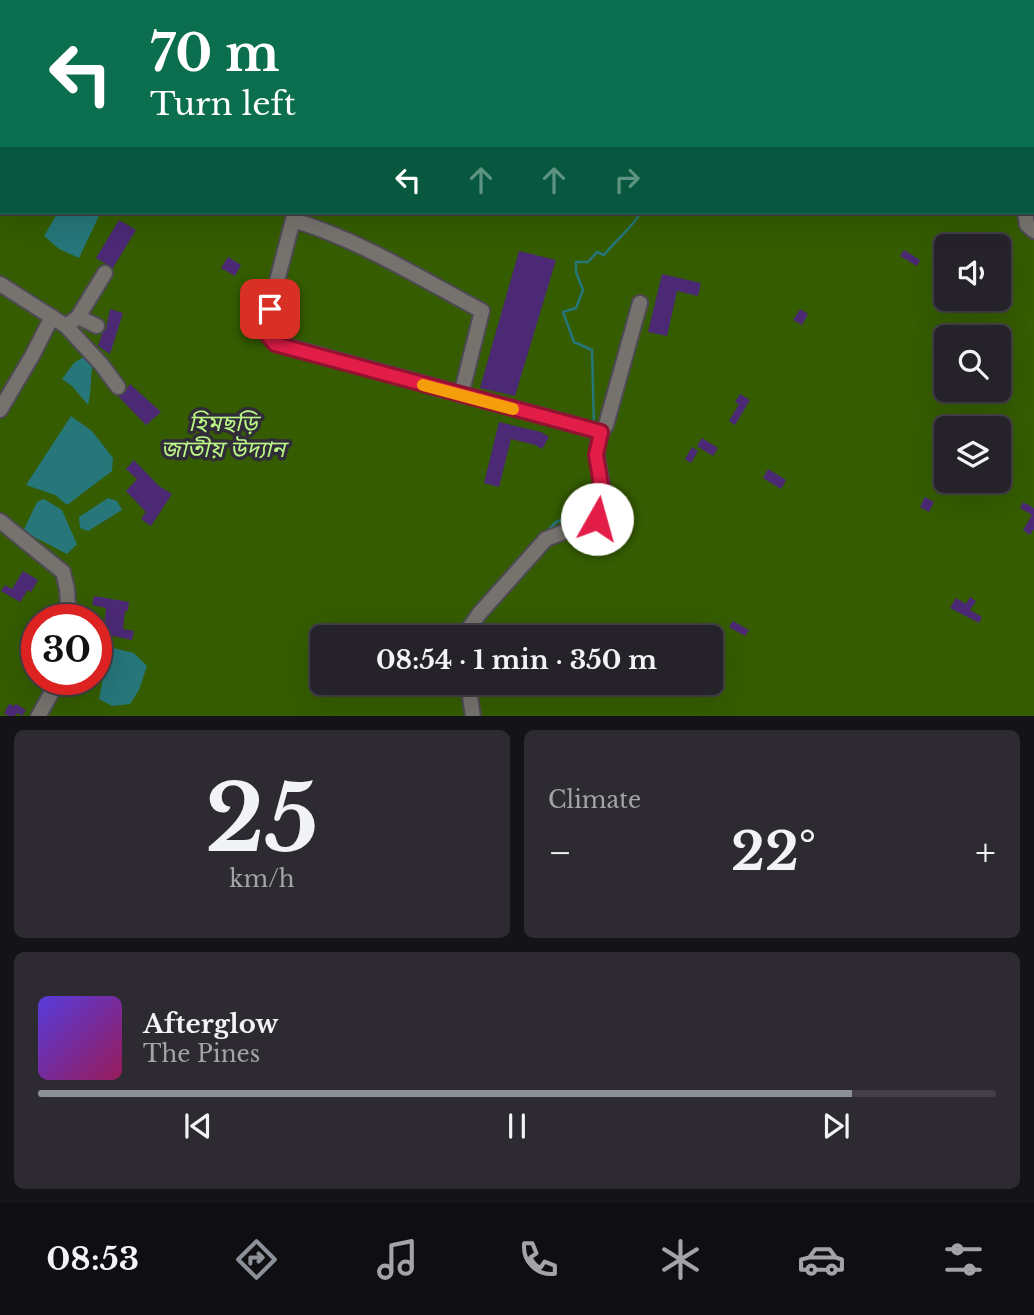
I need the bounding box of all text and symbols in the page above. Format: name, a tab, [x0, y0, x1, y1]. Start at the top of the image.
text: 70 m	[150, 23, 280, 84]
icon: left	[35, 28, 126, 119]
text: Turn left	[150, 84, 296, 124]
icon: left	[389, 161, 427, 199]
icon: ahead	[462, 161, 500, 199]
icon: ahead	[535, 161, 573, 199]
icon: right	[608, 161, 646, 199]
map controls	[934, 234, 1011, 493]
button: sound	[934, 234, 1011, 311]
pin	[240, 279, 300, 339]
icon: arrive	[251, 290, 289, 328]
button: search	[934, 325, 1011, 402]
park label: হিমছড়ি জাতীয় উদ্যান	[161, 409, 289, 463]
button: layers	[934, 416, 1011, 493]
position arrow	[560, 482, 634, 556]
speed limit sign: 30	[21, 604, 112, 695]
text: 08:54 · 1 min · 350 m	[376, 644, 657, 676]
text: 25	[205, 763, 319, 876]
text: Climate	[548, 786, 641, 814]
text: 22°	[731, 820, 816, 884]
text: −	[548, 829, 572, 876]
text: +	[975, 829, 996, 876]
text: km/h	[229, 865, 295, 893]
text: Afterglow	[143, 1008, 279, 1040]
text: The Pines	[143, 1040, 260, 1068]
icon: previous	[179, 1107, 217, 1145]
icon: pause	[498, 1107, 536, 1145]
icon: next	[817, 1107, 855, 1145]
icon: directions	[232, 1235, 281, 1284]
icon: music	[373, 1235, 422, 1284]
icon: phone	[514, 1235, 563, 1284]
icon: climate	[656, 1235, 705, 1284]
icon: car	[797, 1235, 846, 1284]
icon: filters	[939, 1235, 988, 1284]
text: 08:53	[46, 1239, 139, 1279]

